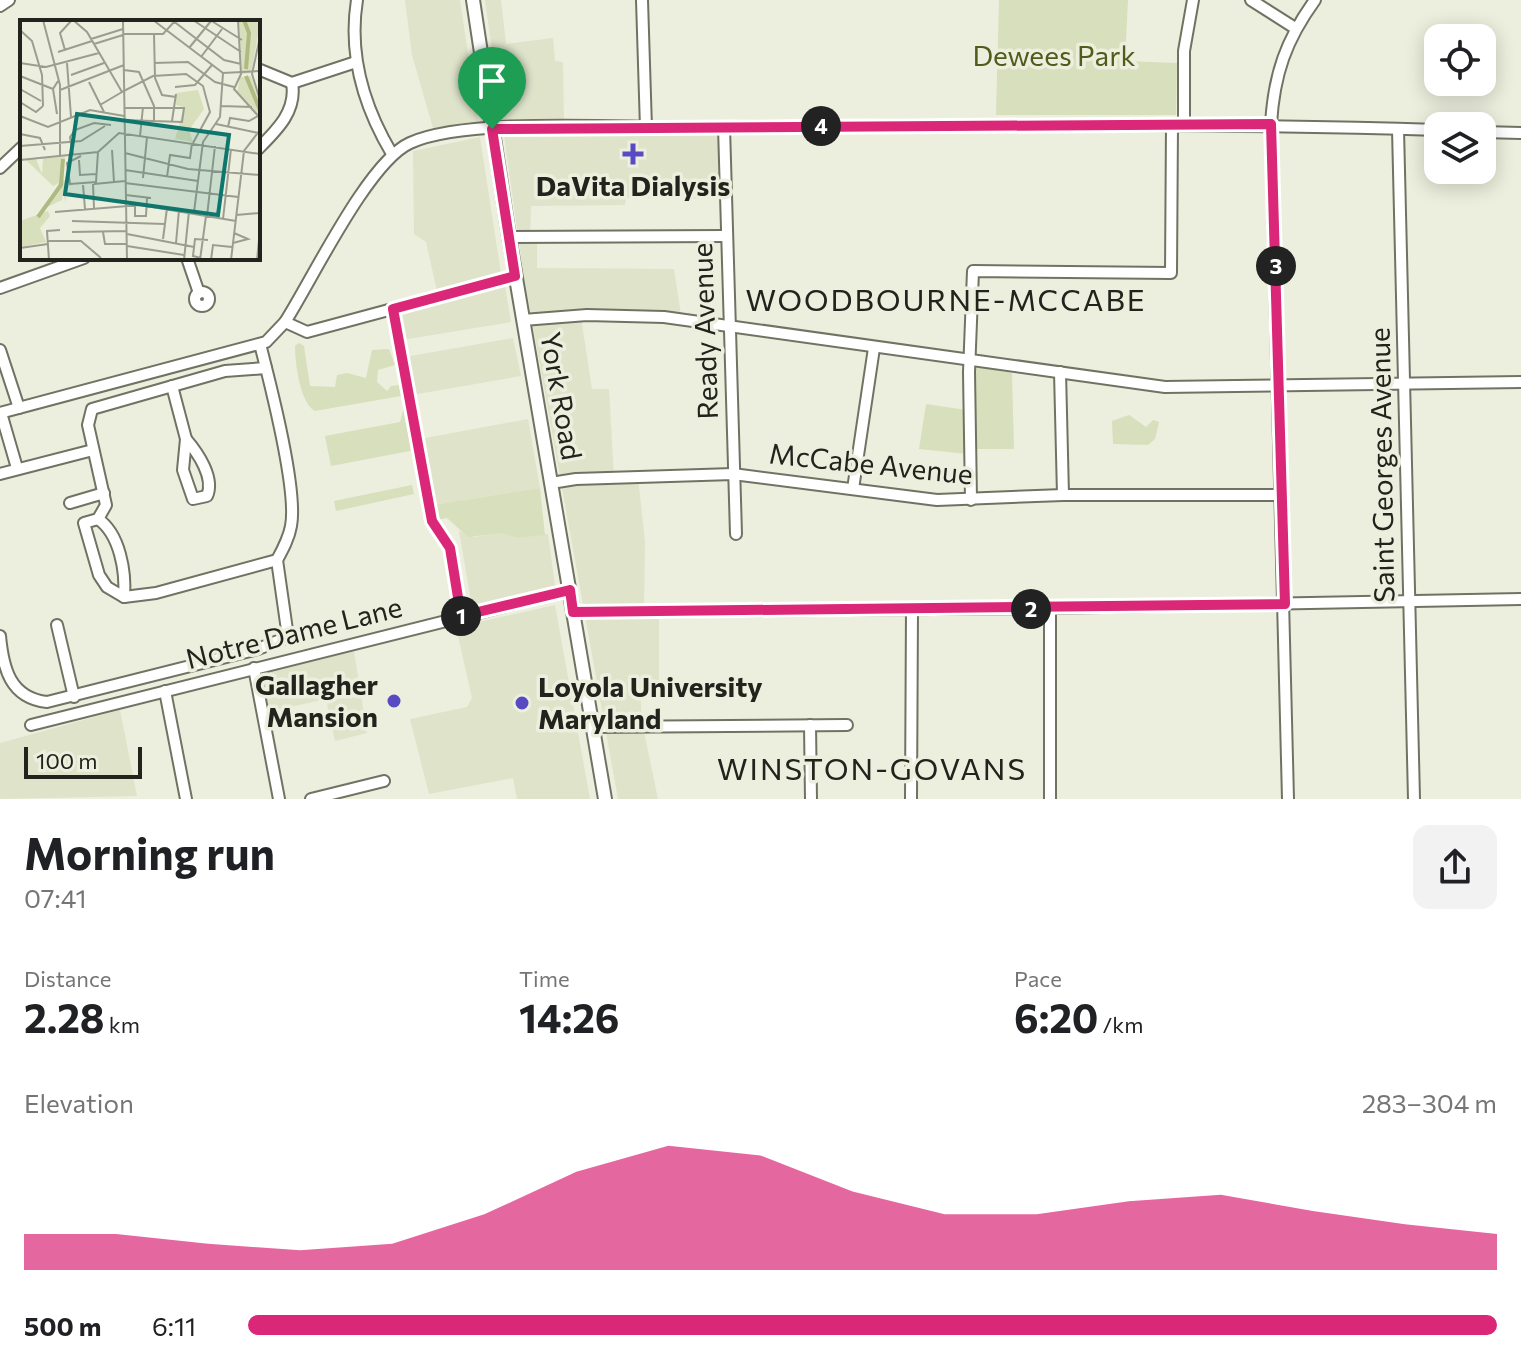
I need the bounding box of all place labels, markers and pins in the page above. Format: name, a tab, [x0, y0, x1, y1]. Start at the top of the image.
pin	[458, 47, 526, 129]
pin: 4	[801, 106, 841, 146]
marker: DaVita Dialysis	[622, 143, 644, 165]
place label: DaVita Dialysis	[536, 168, 730, 202]
pin: 3	[1256, 246, 1296, 286]
pin: 2	[1011, 589, 1051, 629]
pin: 1	[441, 596, 481, 636]
place label: Gallagher Mansion	[255, 667, 378, 733]
place label: Loyola University Maryland	[538, 669, 763, 735]
marker: Gallagher Mansion	[385, 692, 403, 710]
marker: Loyola University Maryland	[513, 694, 531, 712]

